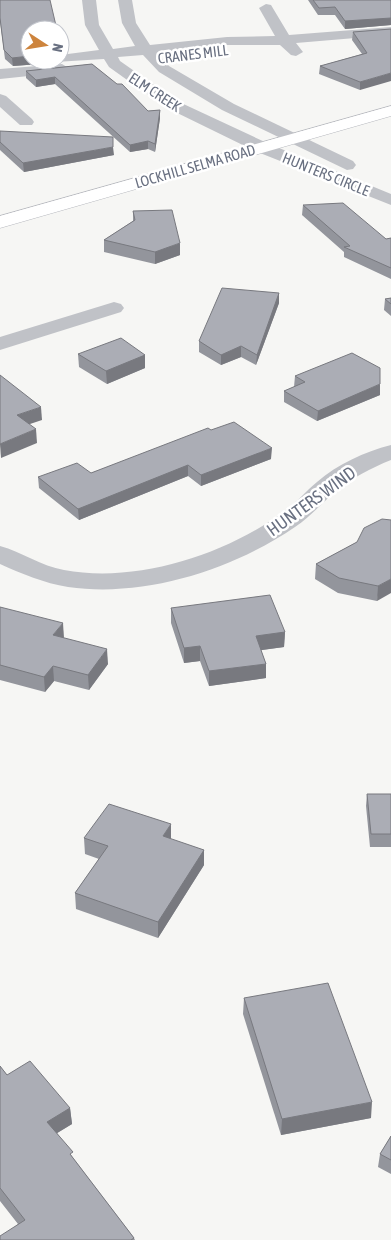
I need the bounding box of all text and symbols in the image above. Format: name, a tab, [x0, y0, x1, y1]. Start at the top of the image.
north arrow	[20, 20, 70, 70]
street label: CRANES MILL	[157, 41, 229, 67]
text: N	[49, 42, 66, 53]
street label: ELM CREEK	[126, 69, 185, 115]
street label: LOCKHILL SELMA ROAD	[133, 141, 257, 191]
street label: HUNTERS CIRCLE	[280, 149, 372, 199]
street label: HUNTERS WIND	[263, 462, 359, 540]

